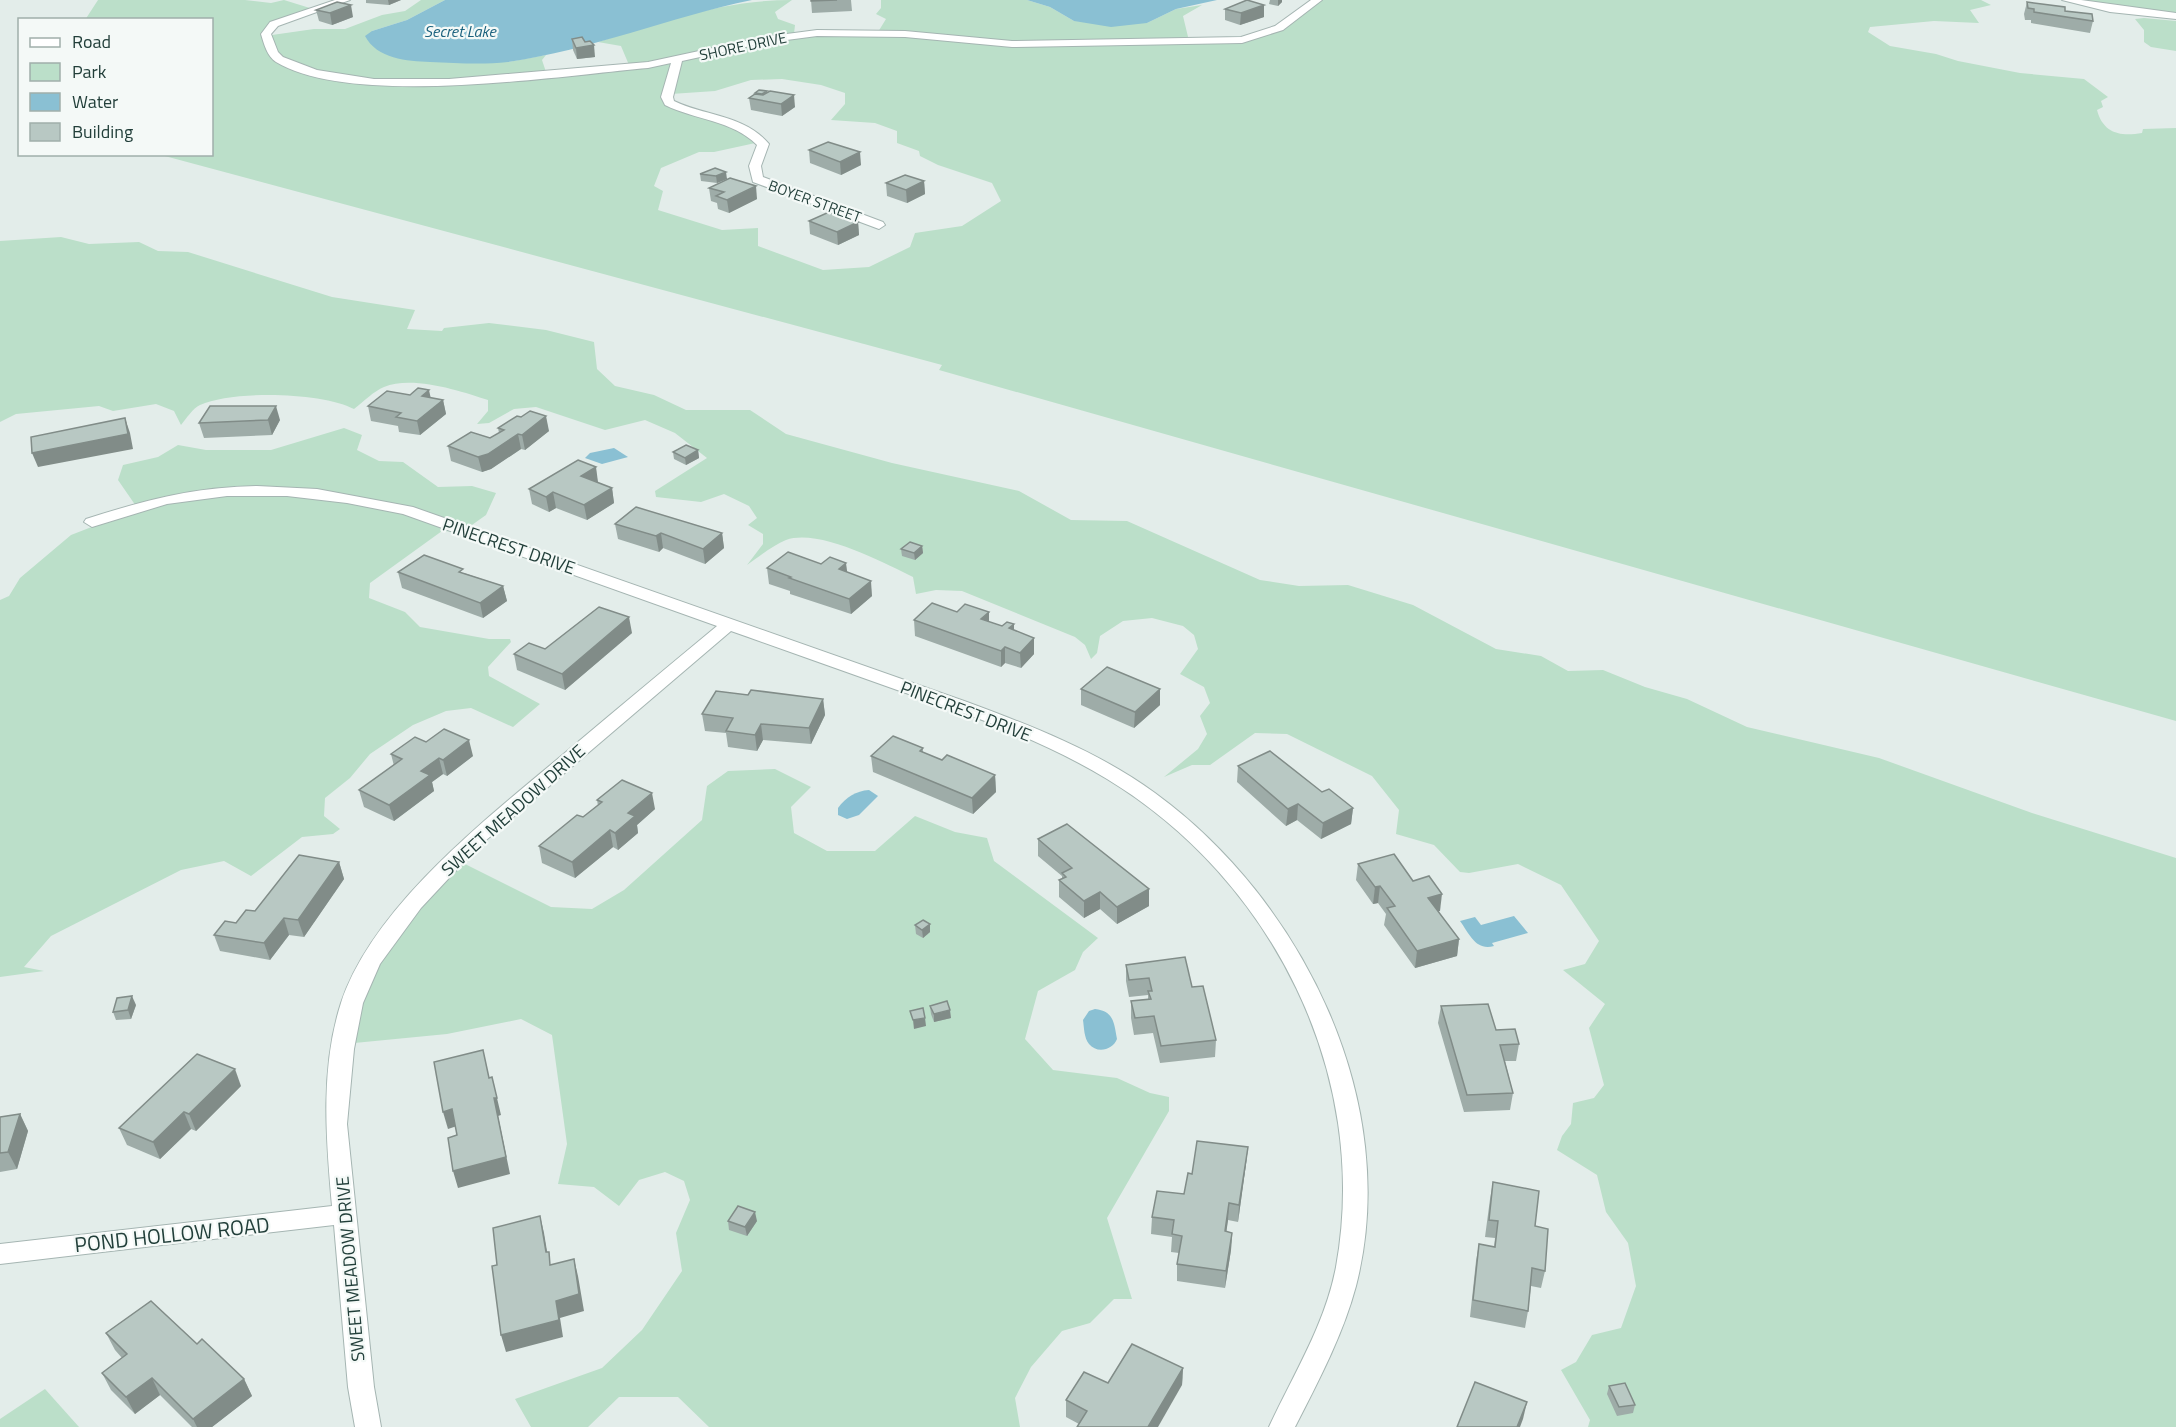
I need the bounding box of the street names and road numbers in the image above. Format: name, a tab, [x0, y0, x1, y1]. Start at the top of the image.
street label: SHORE DRIVE	[697, 26, 789, 66]
street label: BOYER STREET	[765, 174, 865, 228]
street label: PINECREST DRIVE	[439, 511, 579, 581]
street label: PINECREST DRIVE	[896, 674, 1036, 748]
street label: SWEET MEADOW DRIVE	[435, 738, 591, 882]
street label: SWEET MEADOW DRIVE	[328, 1175, 372, 1363]
street label: POND HOLLOW ROAD	[73, 1208, 271, 1260]

